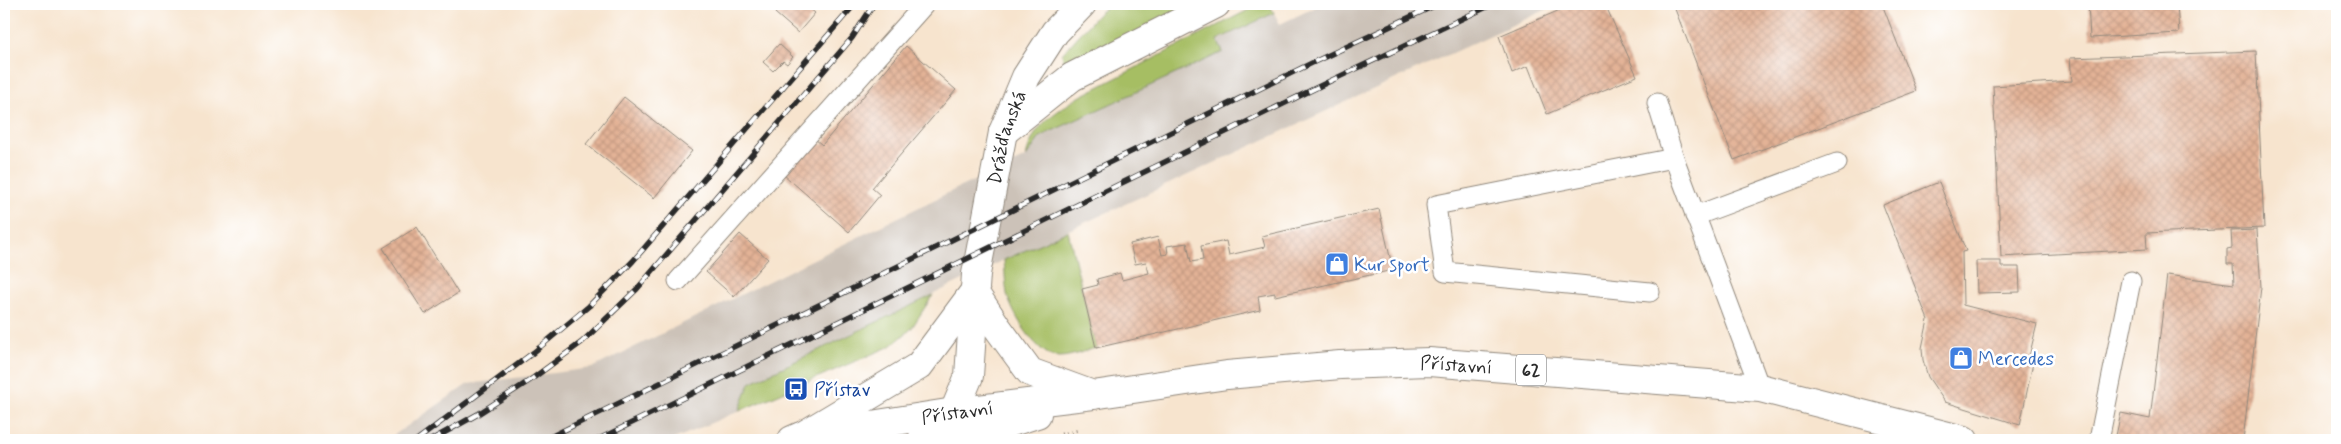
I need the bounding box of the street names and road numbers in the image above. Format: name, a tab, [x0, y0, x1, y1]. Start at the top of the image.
street label: Drážďanská	[982, 87, 1033, 187]
street label: Přístavní	[1420, 351, 1493, 381]
road number: 62	[1516, 354, 1546, 386]
street label: Přístavní	[920, 396, 995, 431]

